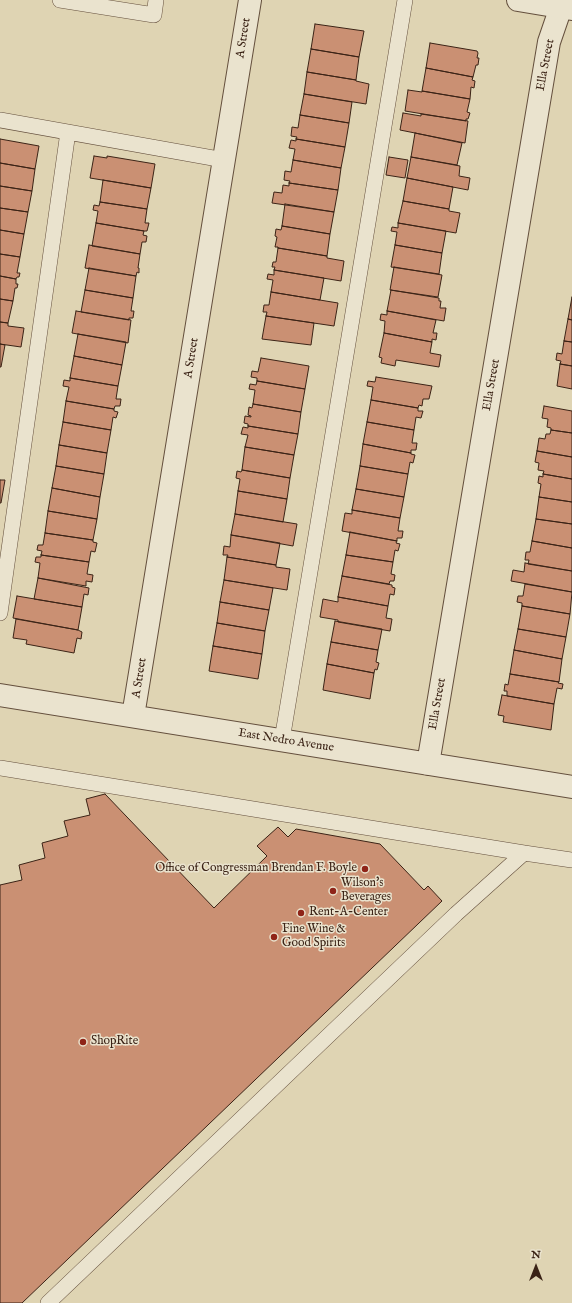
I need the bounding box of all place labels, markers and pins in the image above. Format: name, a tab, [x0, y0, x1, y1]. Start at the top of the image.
place label: Office of Congressman Brendan F. Boyle	[155, 862, 357, 876]
marker: Office of Congressman Brendan F. Boyle	[360, 864, 370, 874]
place label: Wilson's Beverages	[341, 877, 391, 905]
marker: Wilson's Beverages	[328, 886, 338, 896]
place label: Rent-A-Center	[309, 906, 388, 920]
marker: Rent-A-Center	[296, 908, 306, 918]
place label: Fine Wine & Good Spirits	[282, 923, 346, 951]
marker: Fine Wine & Good Spirits	[269, 932, 279, 942]
place label: ShopRite	[91, 1035, 138, 1049]
marker: ShopRite	[78, 1037, 88, 1047]

